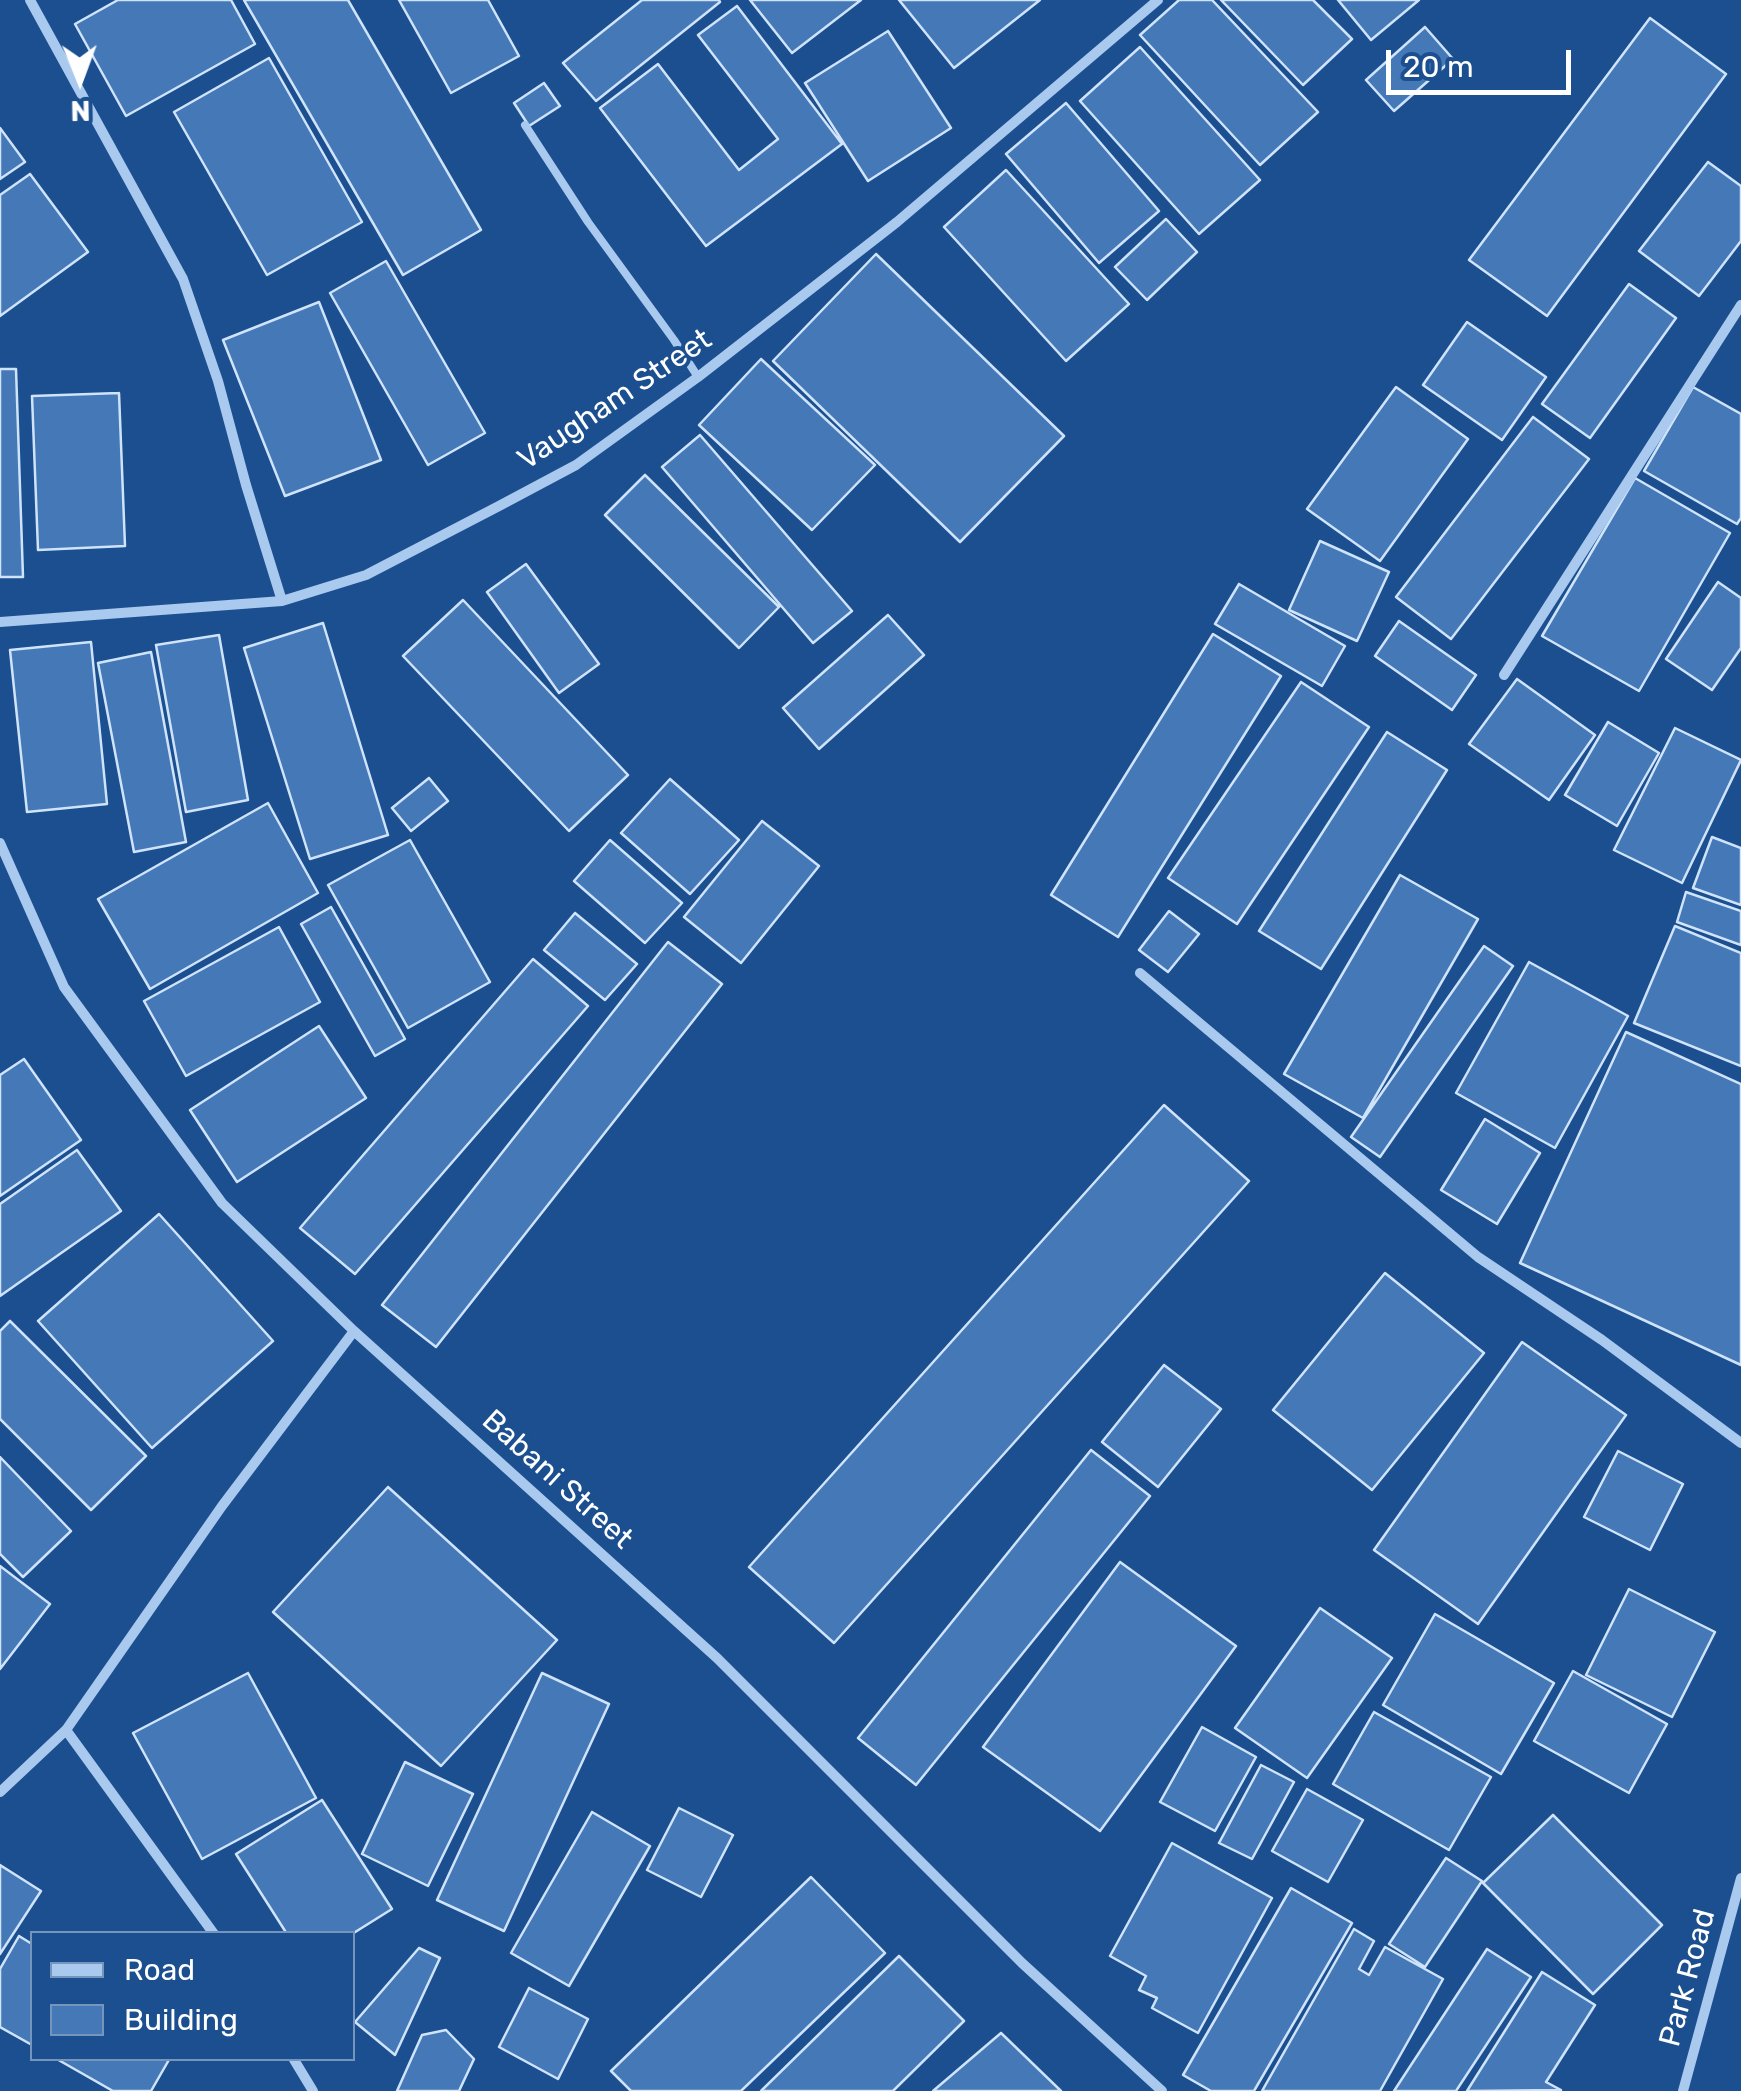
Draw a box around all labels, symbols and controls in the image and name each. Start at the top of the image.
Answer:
north arrow [30,30,130,130]
scale bar [1391,30,1576,92]
text: 20 m [1403,49,1474,85]
text: N [70,94,91,127]
street label: Vaugham Street [511,322,719,478]
street label: Babani Street [474,1403,640,1557]
street label: Park Road [1652,1905,1724,2051]
legend [30,1931,355,2061]
text: Road [124,1952,195,1988]
text: Building [124,2002,238,2038]

